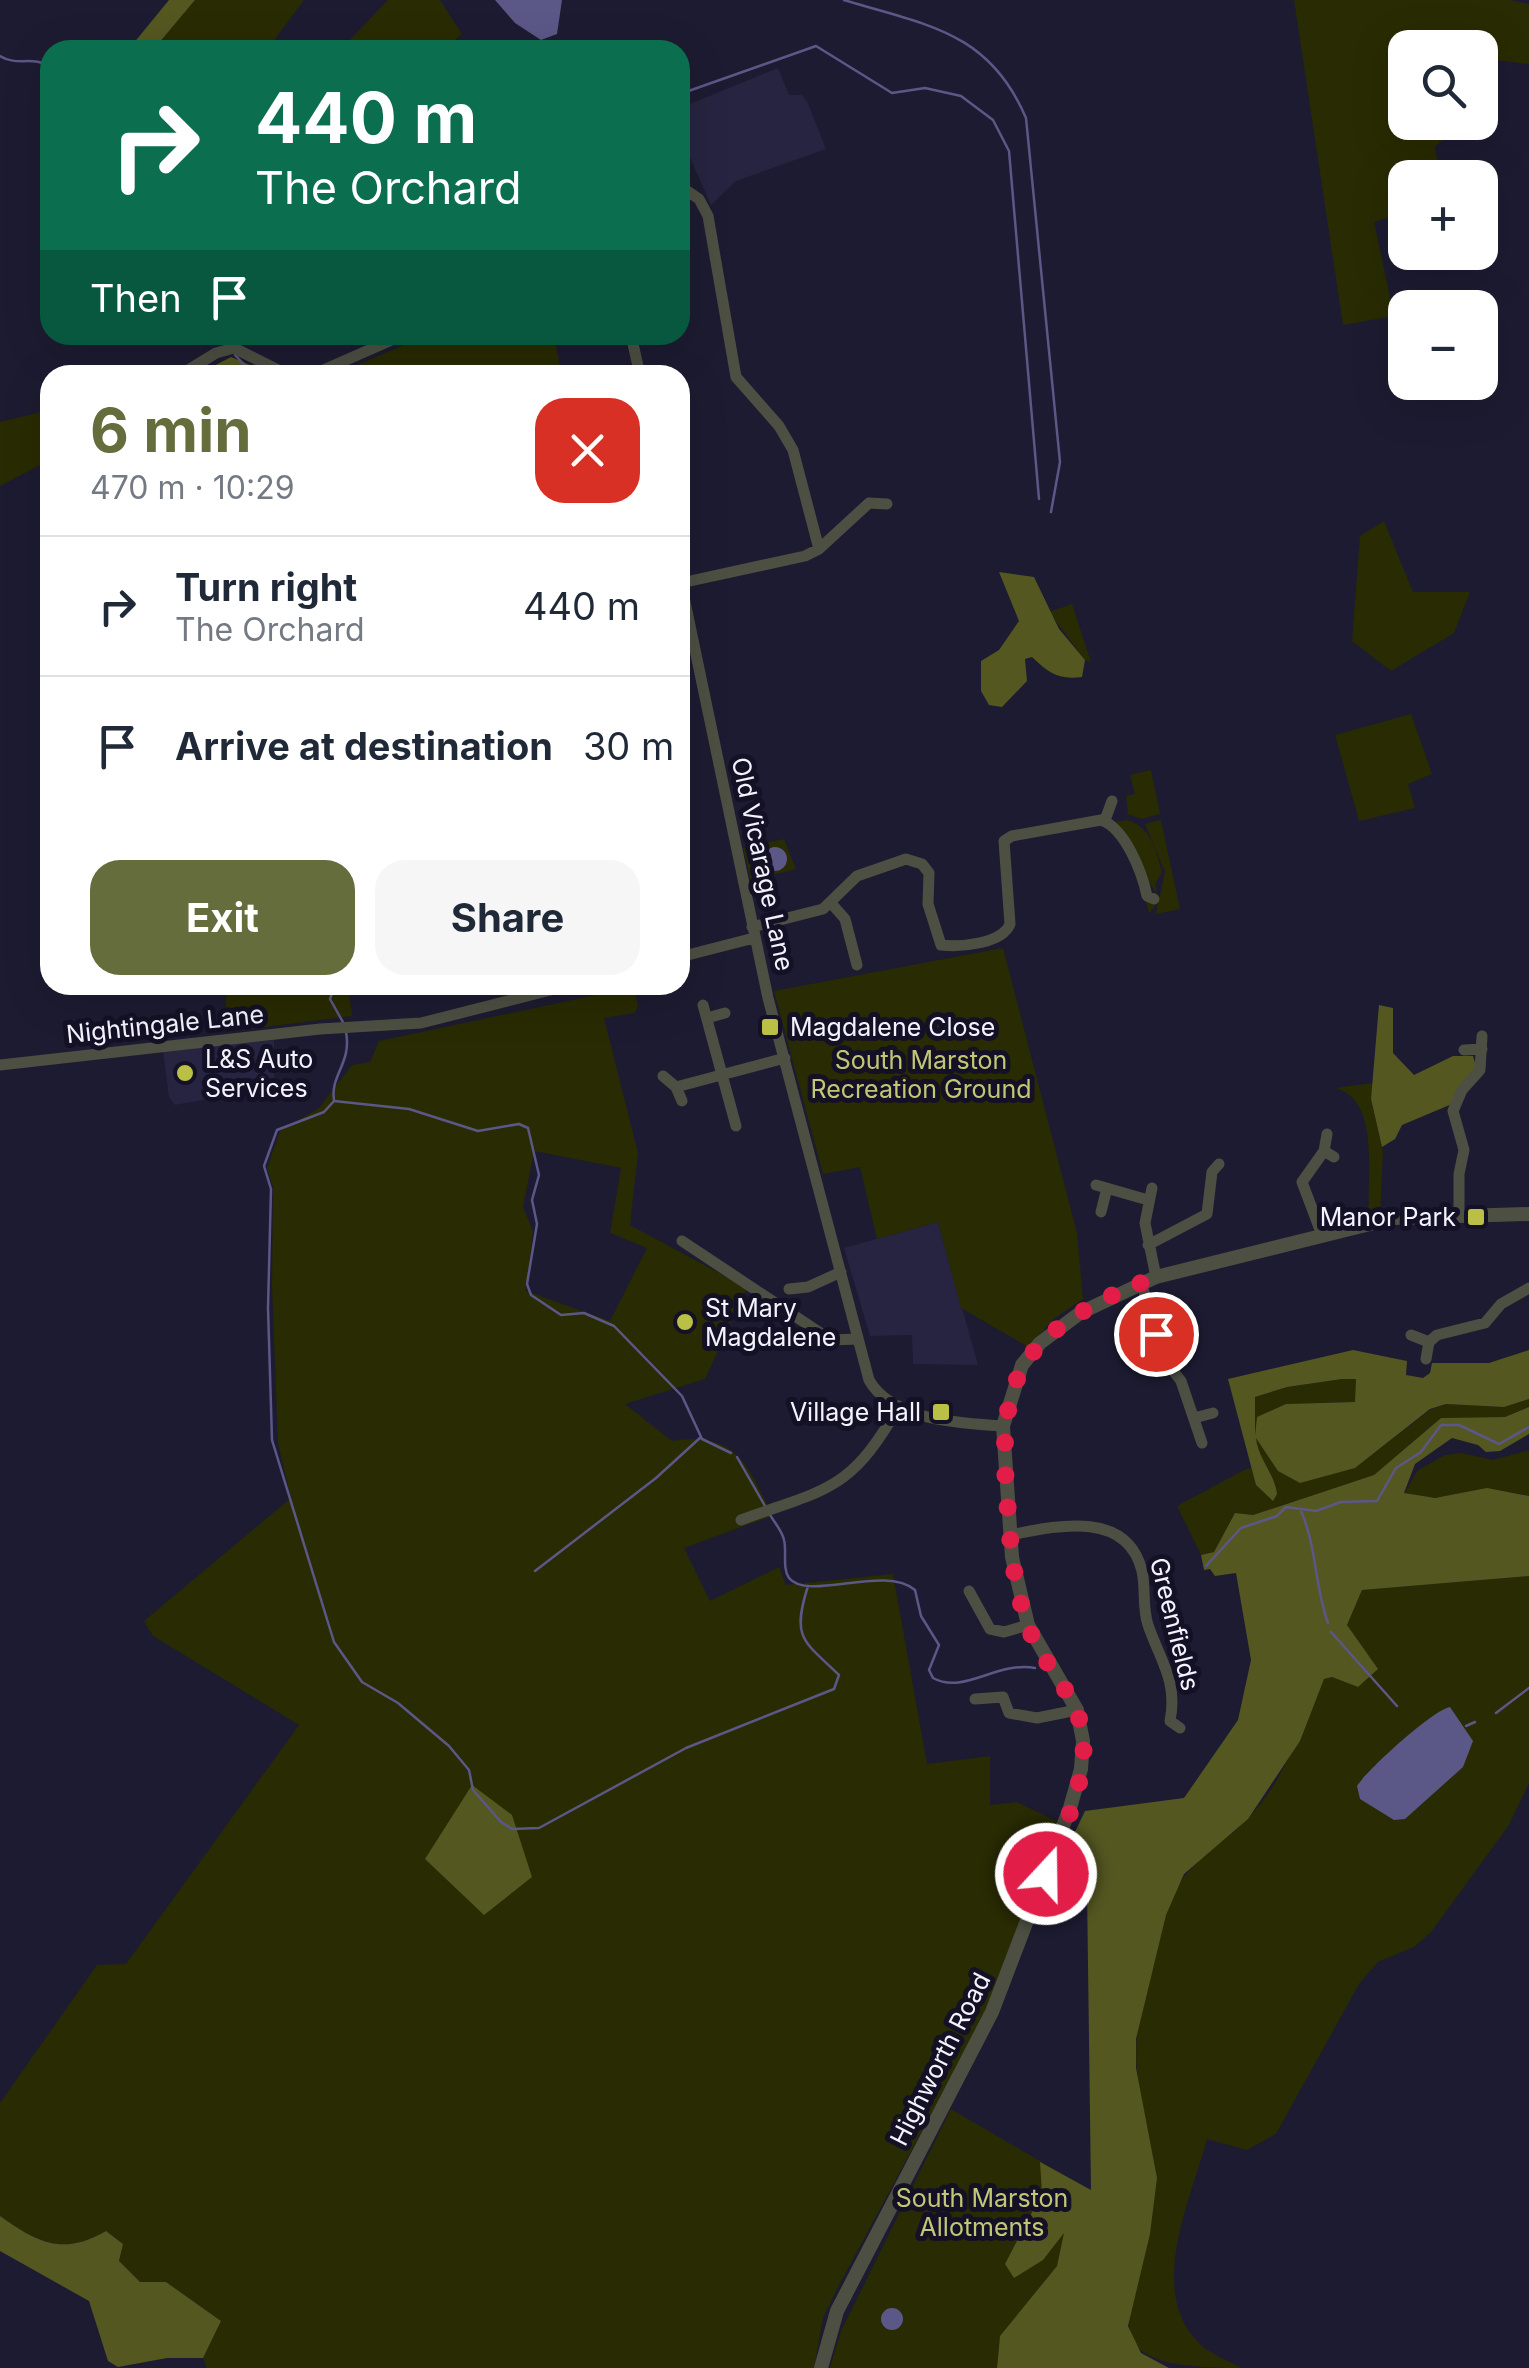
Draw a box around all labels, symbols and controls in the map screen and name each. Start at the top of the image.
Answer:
map controls [1388,30,1498,400]
button: search [1388,30,1498,140]
text: 440 m [255,75,477,160]
icon: right [90,80,220,210]
text: The Orchard [255,160,521,215]
button: + [1388,160,1498,270]
icon: arrive [202,270,257,325]
text: Then [90,275,182,321]
button: − [1388,290,1498,400]
text: 6 min [90,394,252,466]
button: close [535,398,640,503]
text: 470 m · 10:29 [90,468,295,507]
text: Turn right [175,564,357,610]
icon: right [90,579,145,634]
text: 440 m [523,583,640,629]
text: The Orchard [175,610,365,649]
icon: arrive [90,719,145,774]
text: Arrive at destination [175,723,553,769]
text: 30 m [583,723,674,769]
street label: Old Vicarage Lane [726,755,800,973]
button: Exit [90,860,355,975]
button: Share [375,860,640,975]
street label: Nightingale Lane [65,999,265,1049]
place label: Magdalene Close [790,1012,995,1042]
marker: Magdalene Close [759,1016,781,1038]
place label: L&S Auto Services [205,1044,313,1103]
park label: South Marston Recreation Ground [811,1045,1031,1104]
marker: L&S Auto Services [174,1062,196,1084]
place label: Manor Park [1320,1202,1456,1232]
marker: Manor Park [1465,1206,1487,1228]
pin [1114,1292,1199,1377]
place label: St Mary Magdalene [705,1293,836,1352]
icon: arrive [1129,1307,1184,1362]
marker: St Mary Magdalene [674,1311,696,1333]
place label: Village Hall [790,1397,921,1427]
marker: Village Hall [930,1401,952,1423]
street label: Greenfields [1144,1554,1206,1694]
position arrow [994,1822,1098,1926]
street label: Highworth Road [884,1968,996,2150]
park label: South Marston Allotments [896,2183,1068,2242]

